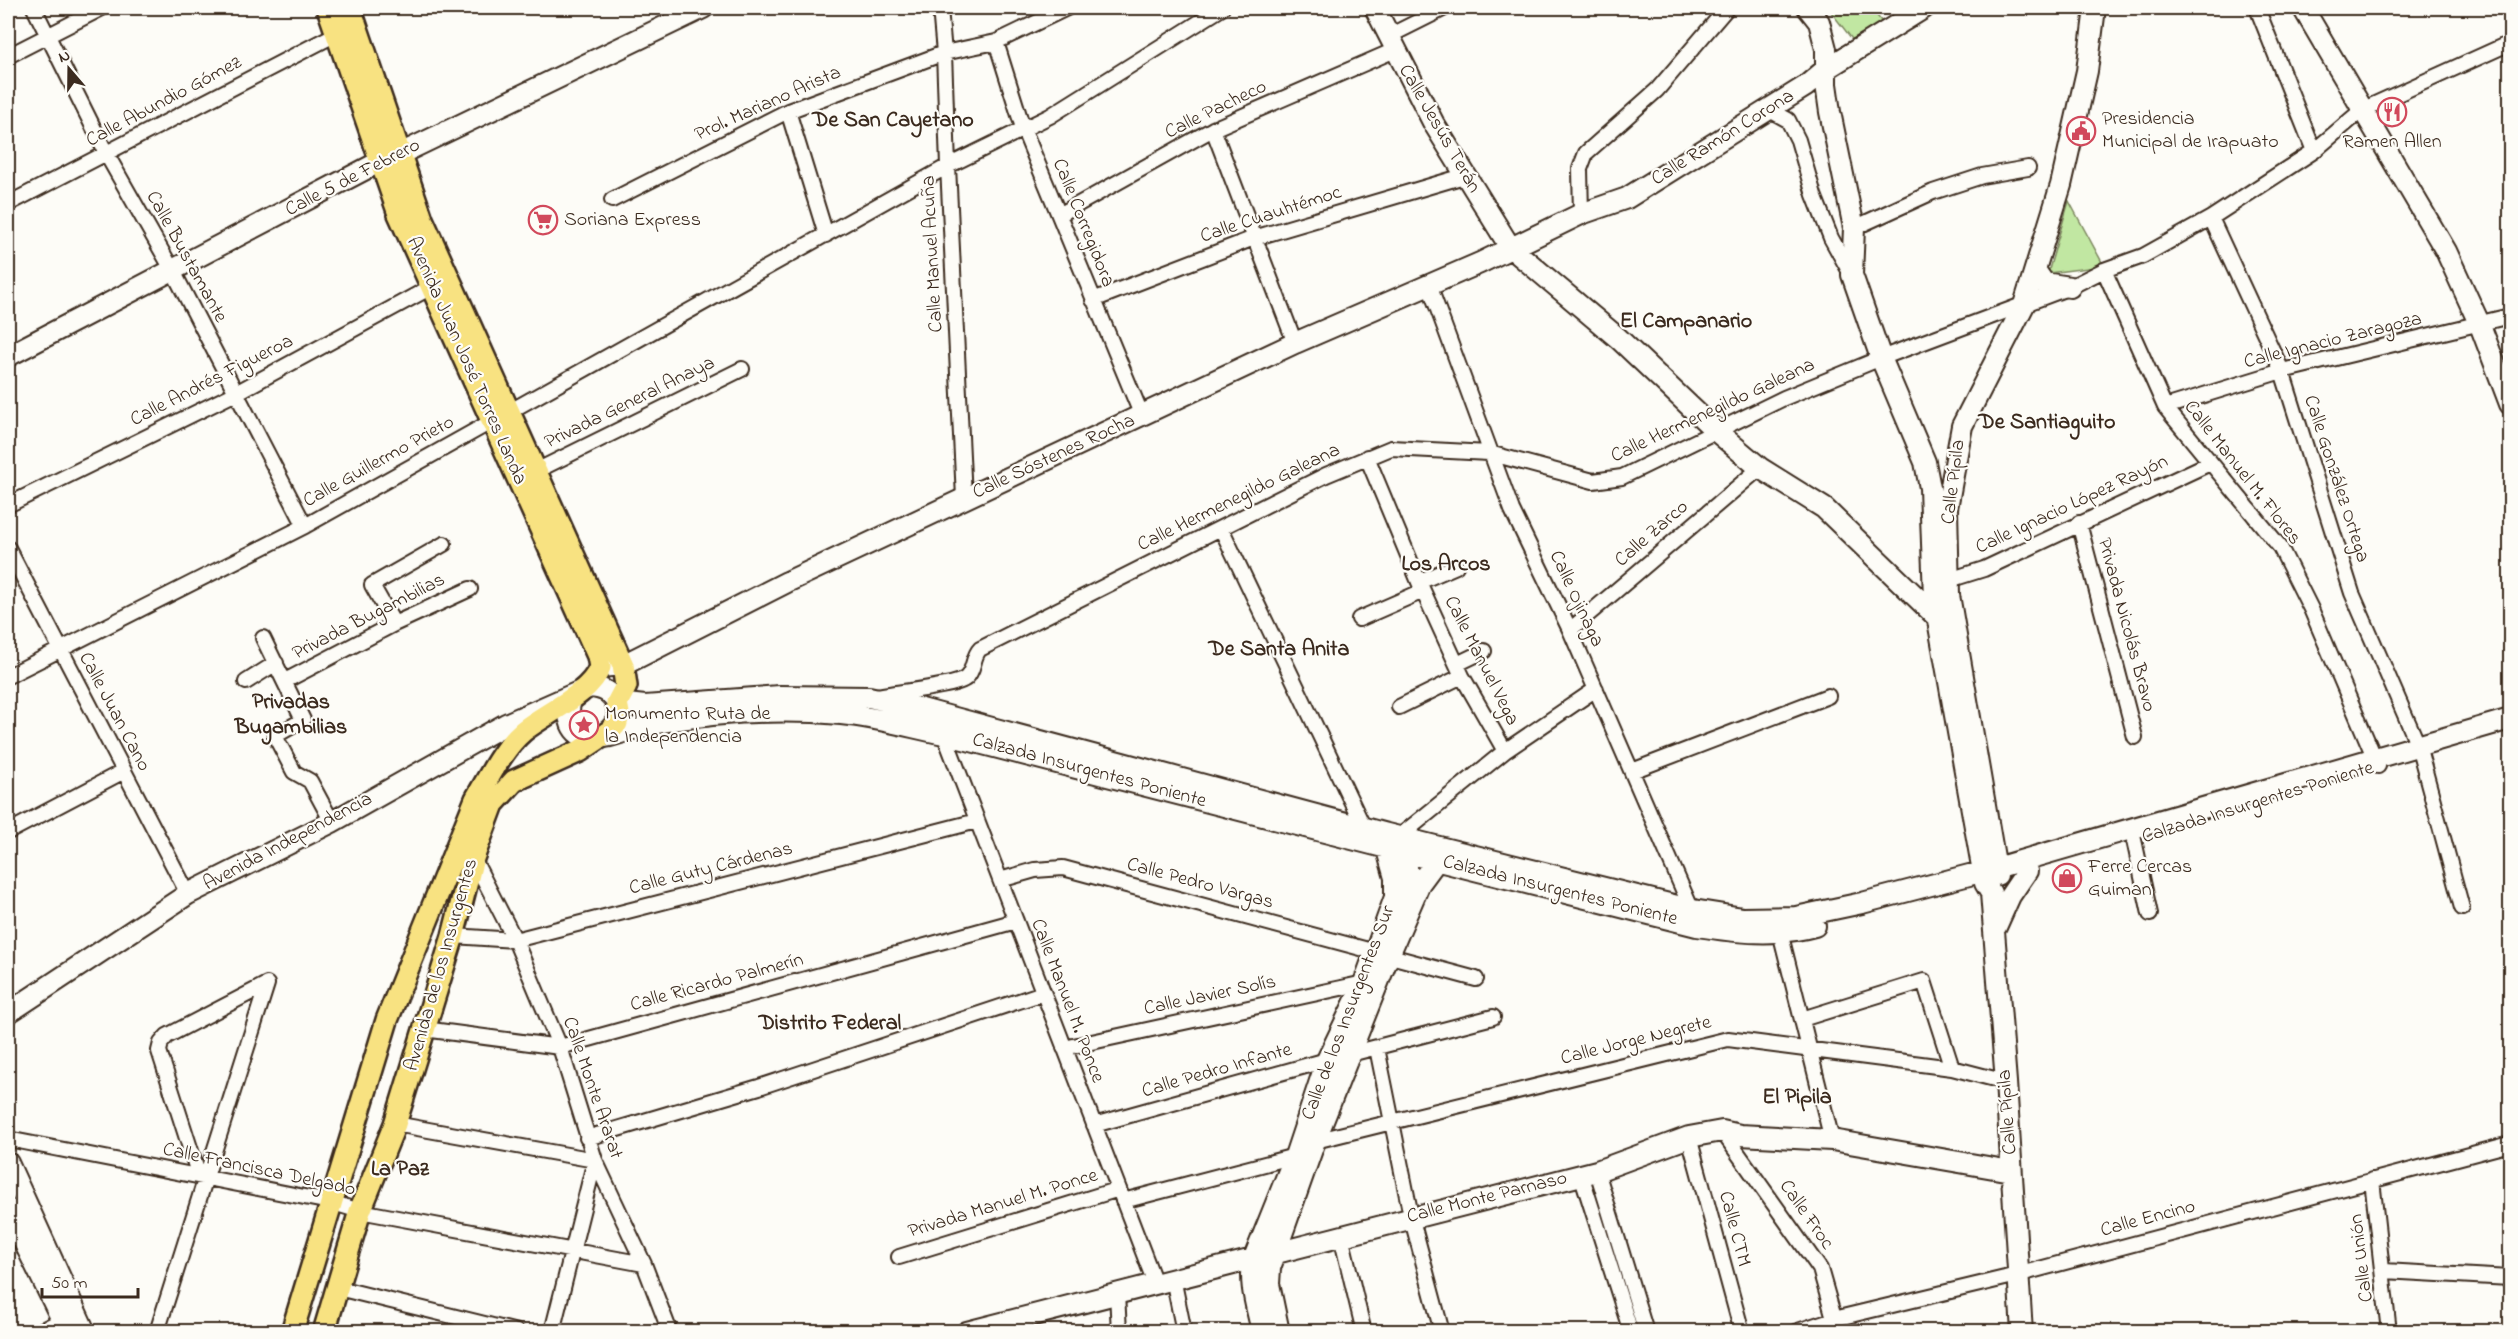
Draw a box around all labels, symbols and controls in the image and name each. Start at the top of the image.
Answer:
north arrow [39,39,99,99]
text: N [55,44,74,70]
street label: Calle Abundio Gómez [81,48,248,155]
street label: Prol. Mariano Arista [690,59,846,149]
street label: Calle Jesús Terán [1390,59,1488,199]
street label: Calle Pacheco [1160,73,1272,147]
street label: Calle Ramón Corona [1646,82,1800,194]
restaurant icon: Ramen Allen [2376,96,2408,128]
district label: De San Cayetano [811,105,974,138]
place label: Presidencia Municipal de Irapuato [2102,105,2279,157]
public building icon: Presidencia Municipal de Irapuato [2065,115,2097,147]
place label: Ramen Allen [2342,128,2442,157]
street label: Calle 5 de Febrero [280,131,426,225]
street label: Calle Corregidora [1043,154,1122,292]
street label: Calle Manuel Acuña [914,175,952,333]
street label: Calle Cuauhtémoc [1197,178,1345,252]
street label: Calle Bustamante [138,186,234,328]
supermarket icon: Soriana Express [527,204,559,236]
place label: Soriana Express [564,206,701,235]
street label: Avenida Juan José Torres Landa [398,232,534,490]
street label: Calle Ignacio Zaragoza [2241,305,2425,378]
district label: El Campanario [1620,306,1752,338]
street label: Calle Andrés Figueroa [125,327,299,436]
street label: Privada General Anaya [540,349,720,457]
street label: Calle Hermenegildo Galeana [1606,351,1820,472]
street label: Calle González Ortega [2294,392,2377,567]
street label: Calle Manuel M. Flores [2176,394,2308,552]
street label: Calle Sóstenes Rocha [968,407,1140,507]
district label: De Santiaguito [1978,407,2115,440]
street label: Calle Guillermo Prieto [298,408,460,516]
street label: Calle Hermenegildo Galeana [1133,436,1346,561]
street label: Calle Pípila [1934,438,1974,526]
street label: Calle Ignacio López Rayón [1971,448,2174,563]
street label: Calle Zarco [1608,493,1696,575]
street label: Privada Nicolás Bravo [2089,535,2163,715]
street label: Calle Ojinaga [1540,546,1611,653]
district label: Los Arcos [1401,549,1491,581]
street label: Privada Bugambilias [288,566,451,669]
street label: Calle Manuel Vega [1435,591,1526,731]
district label: De Santa Anita [1208,634,1349,666]
street label: Calle Juan Cano [70,647,158,777]
district label: Privadas Bugambilias [234,687,347,745]
place label: Monumento Ruta de la Independencia [605,700,770,752]
place icon: Monumento Ruta de la Independencia [568,709,600,741]
street label: Calzada Insurgentes Poniente [969,726,1209,817]
street label: Calzada Insurgentes Poniente [2138,754,2378,853]
street label: Avenida Independencia [198,785,378,899]
street label: Calle Guty Cárdenas [626,835,796,903]
street label: Calzada Insurgentes Poniente [1439,848,1681,935]
street label: Calle Pedro Vargas [1123,850,1277,919]
place label: Ferre Cercas Guiman [2087,853,2192,905]
street label: Avenida de los Insurgentes [398,855,487,1075]
shop icon: Ferre Cercas Guiman [2051,862,2083,894]
street label: Calle de los Insurgentes Sur [1295,901,1405,1125]
street label: Calle Manuel M. Ponce [1022,915,1112,1087]
street label: Calle Ricardo Palmerín [627,946,807,1020]
street label: Calle Javier Solís [1141,968,1279,1024]
district label: Distrito Federal [758,1008,902,1040]
street label: Calle Jorge Negrete [1558,1008,1715,1075]
street label: Calle Monte Ararat [554,1013,630,1163]
street label: Calle Pedro Infante [1139,1036,1295,1106]
street label: Calle Pípila [1991,1069,2025,1155]
district label: El Pipila [1762,1082,1832,1114]
street label: Calle Francisca Delgado [160,1135,358,1206]
district label: La Paz [371,1154,430,1186]
street label: Privada Manuel M. Ponce [905,1161,1101,1247]
street label: Calle Monte Parnaso [1404,1164,1570,1232]
street label: Calle Froc [1771,1174,1841,1256]
street label: Calle CTM [1710,1188,1758,1270]
street label: Calle Encino [2097,1192,2199,1246]
street label: Calle Unión [2342,1212,2382,1304]
scale bar [42,1261,138,1299]
text: 50 m [51,1271,88,1297]

